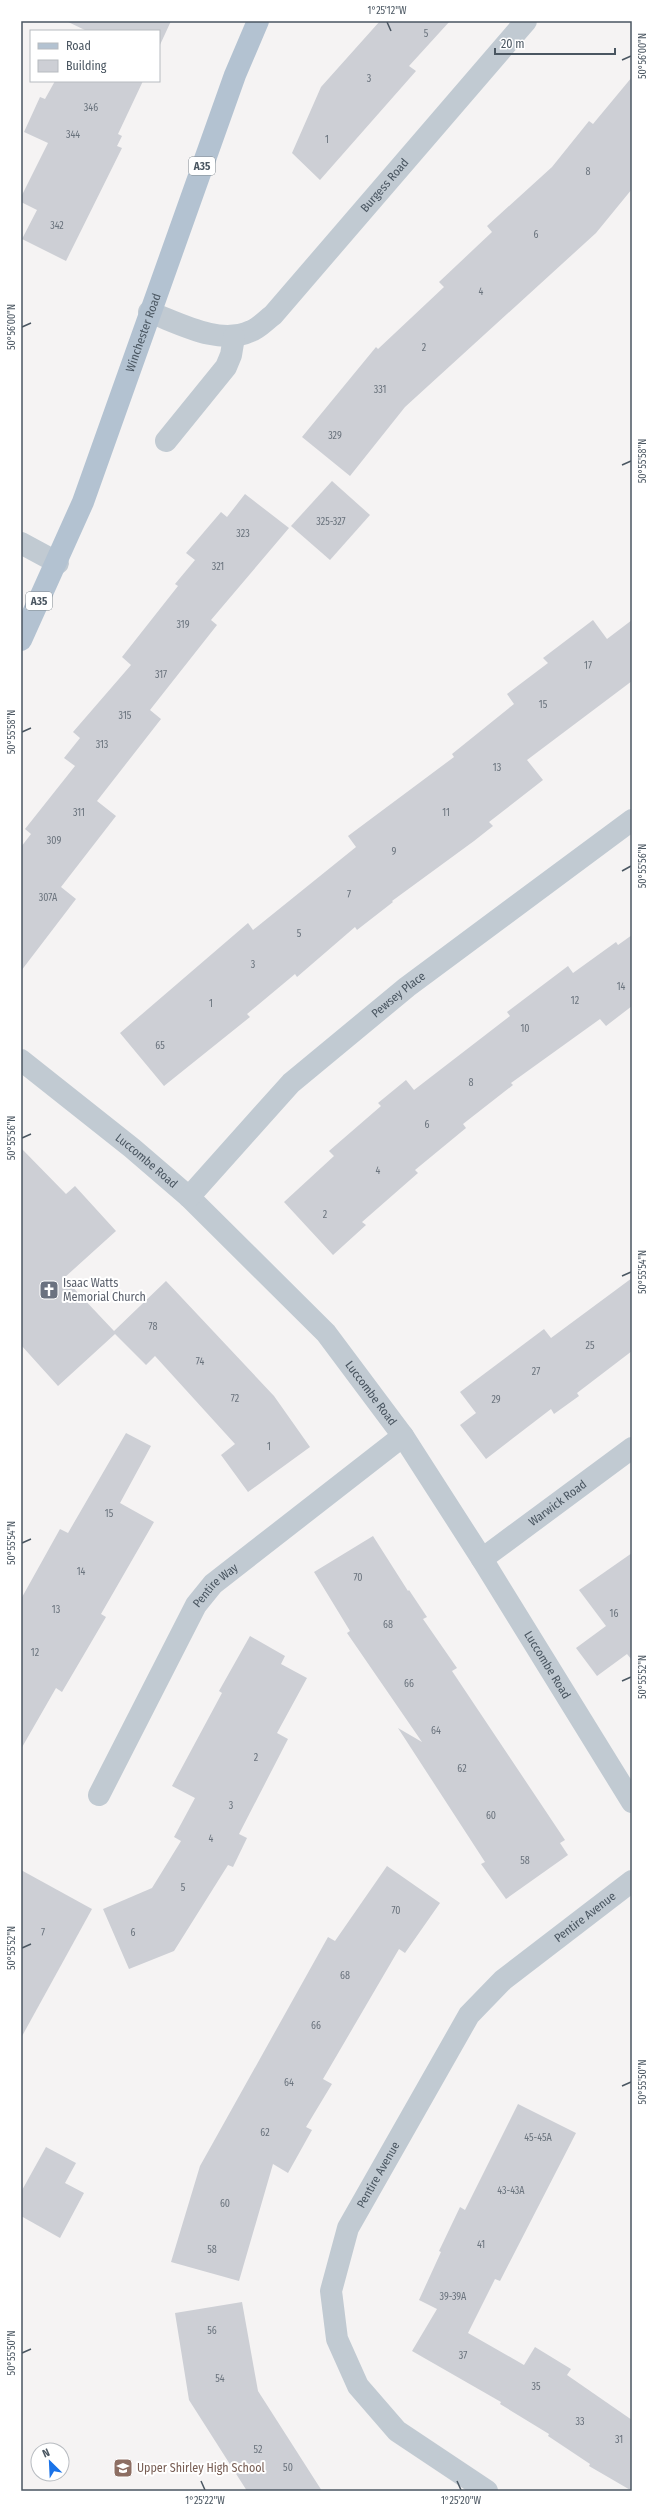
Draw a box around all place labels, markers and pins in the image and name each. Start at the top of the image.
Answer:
place label: Isaac Watts Memorial Church [63,1276,146,1304]
church icon: Isaac Watts Memorial Church [38,1279,60,1301]
school or university icon: Upper Shirley High School [112,2457,134,2479]
place label: Upper Shirley High School [137,2461,265,2475]

